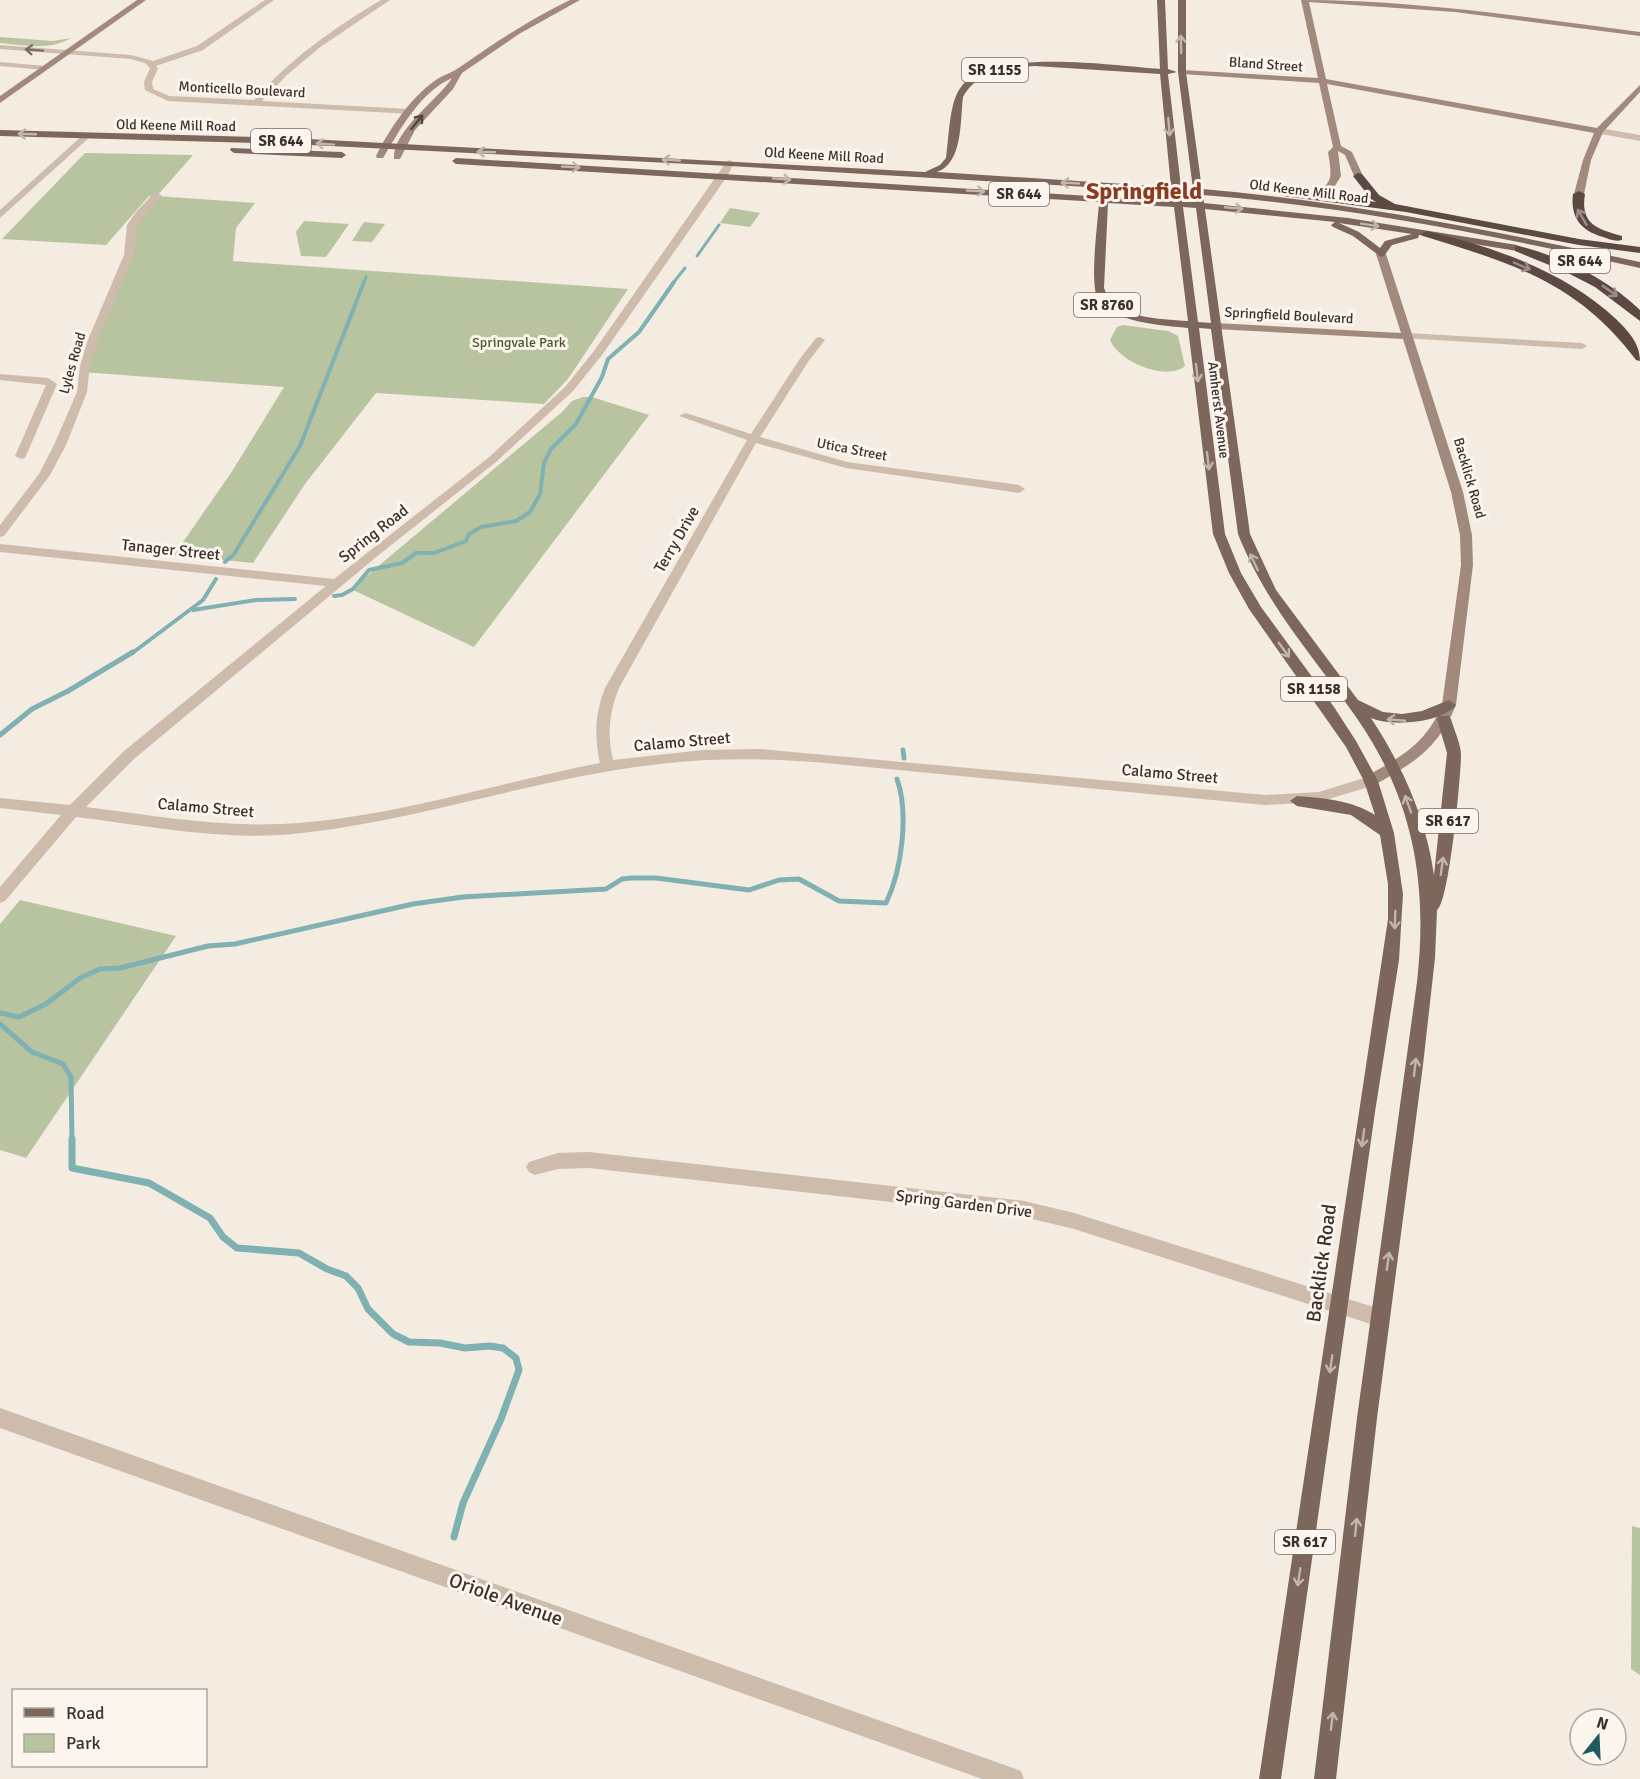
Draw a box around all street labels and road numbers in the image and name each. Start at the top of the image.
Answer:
street label: Bland Street [1228,53,1304,76]
road number: SR 1155 [962,58,1028,82]
street label: Monticello Boulevard [178,78,306,101]
street label: Old Keene Mill Road [116,116,236,135]
road number: SR 644 [251,129,311,153]
street label: Old Keene Mill Road [764,144,884,167]
street label: Old Keene Mill Road [1248,176,1369,207]
road number: SR 644 [989,182,1049,206]
road number: SR 644 [1550,249,1610,273]
road number: SR 8760 [1074,293,1140,317]
street label: Springfield Boulevard [1224,304,1354,327]
street label: Lyles Road [56,330,89,396]
street label: Amherst Avenue [1204,361,1233,459]
street label: Utica Street [815,434,889,465]
street label: Backlick Road [1450,436,1489,521]
street label: Spring Road [335,500,412,567]
street label: Terry Drive [650,503,704,576]
street label: Tanager Street [121,535,222,565]
road number: SR 1158 [1281,677,1347,701]
street label: Calamo Street [633,728,732,756]
street label: Calamo Street [1121,760,1219,788]
street label: Calamo Street [157,794,255,822]
road number: SR 617 [1418,809,1478,833]
street label: Spring Garden Drive [895,1186,1033,1222]
street label: Backlick Road [1301,1202,1342,1324]
road number: SR 617 [1275,1530,1335,1554]
street label: Oriole Avenue [445,1567,566,1632]

